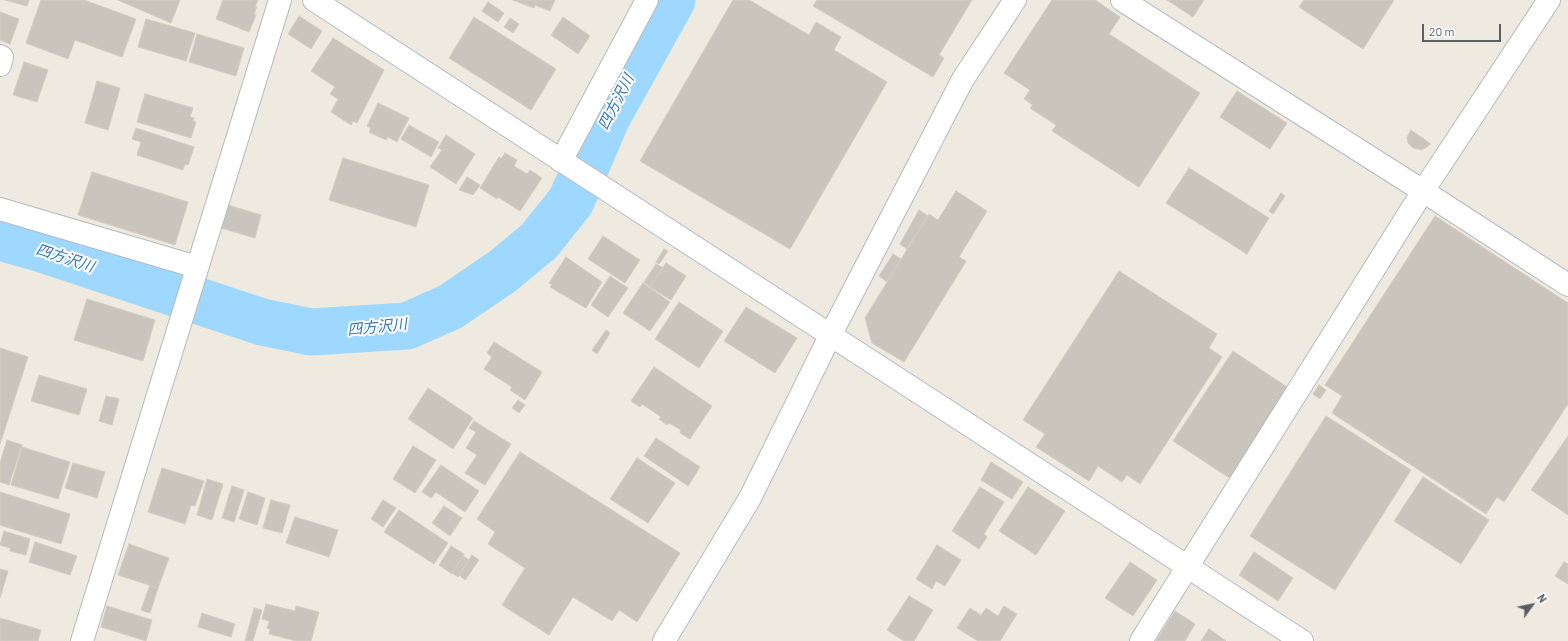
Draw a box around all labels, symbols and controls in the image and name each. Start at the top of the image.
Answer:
scale bar [1424,16,1503,42]
text: 20 m [1429,24,1455,38]
water label: 四方沢川 [594,71,638,133]
water label: 四方沢川 [34,240,96,276]
water label: 四方沢川 [346,315,408,339]
north arrow [1512,585,1552,625]
text: N [1535,592,1550,605]

